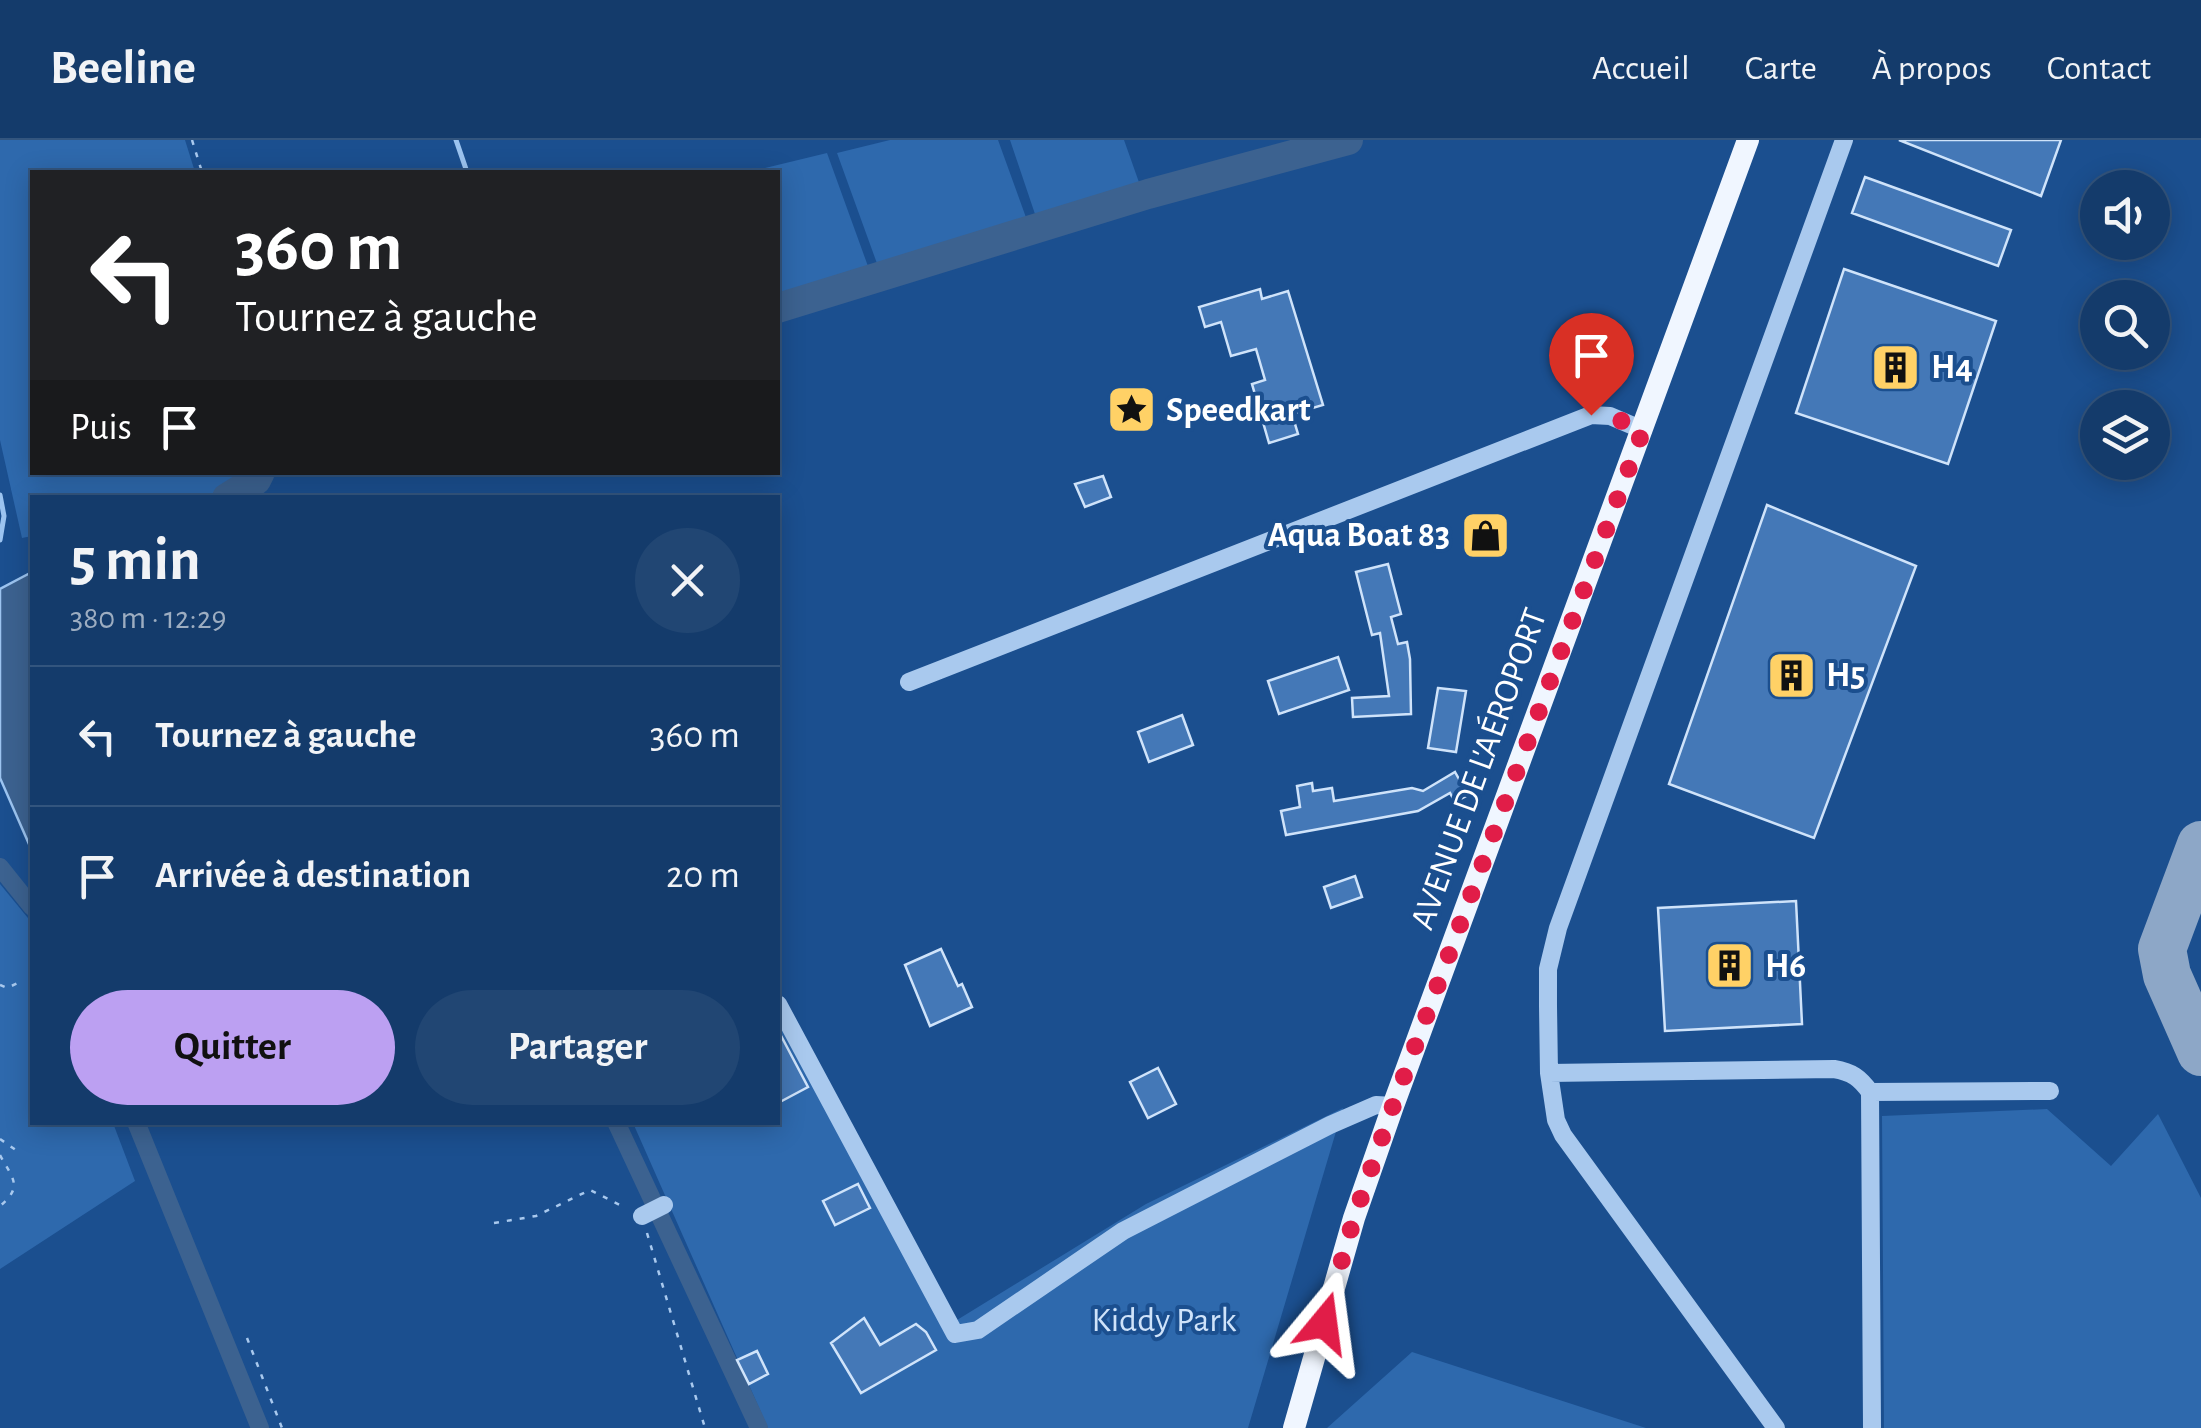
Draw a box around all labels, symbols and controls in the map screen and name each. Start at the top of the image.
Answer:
text: Beeline [50,45,196,93]
text: Accueil [1592,51,1690,86]
text: Carte [1745,51,1817,86]
text: À propos [1872,51,1992,86]
text: Contact [2047,51,2151,86]
map controls [2080,170,2170,480]
button: sound [2080,170,2170,260]
icon: left [70,210,200,340]
text: 360 m [235,213,403,283]
button: search [2080,280,2170,370]
text: Tournez à gauche [235,295,538,340]
pin [1549,313,1634,416]
icon: arrive [1564,328,1619,383]
building icon: H4 [1870,341,1922,393]
place label: H4 [1931,350,1973,385]
place icon: Speedkart [1105,384,1157,436]
button: layers [2080,390,2170,480]
place label: Speedkart [1166,393,1311,428]
icon: arrive [152,400,207,455]
text: Puis [70,409,132,447]
shop icon: Aqua Boat 83 [1459,509,1511,561]
place label: Aqua Boat 83 [1267,518,1450,553]
button: close [635,528,740,633]
text: 5 min [70,531,201,591]
text: 380 m · 12:29 [70,602,227,634]
street label: AVENUE DE L'AÉROPORT [1403,603,1553,934]
building icon: H5 [1765,649,1817,701]
place label: H5 [1826,658,1865,693]
icon: left [70,709,125,764]
text: Tournez à gauche [155,717,417,755]
text: 360 m [650,717,740,755]
icon: arrive [70,849,125,904]
text: Arrivée à destination [155,857,471,895]
text: 20 m [666,857,740,895]
building icon: H6 [1704,940,1756,992]
place label: H6 [1765,949,1806,984]
button: Quitter [70,990,395,1105]
button: Partager [415,990,740,1105]
position arrow [1272,1271,1376,1375]
park label: Kiddy Park [1092,1303,1237,1338]

